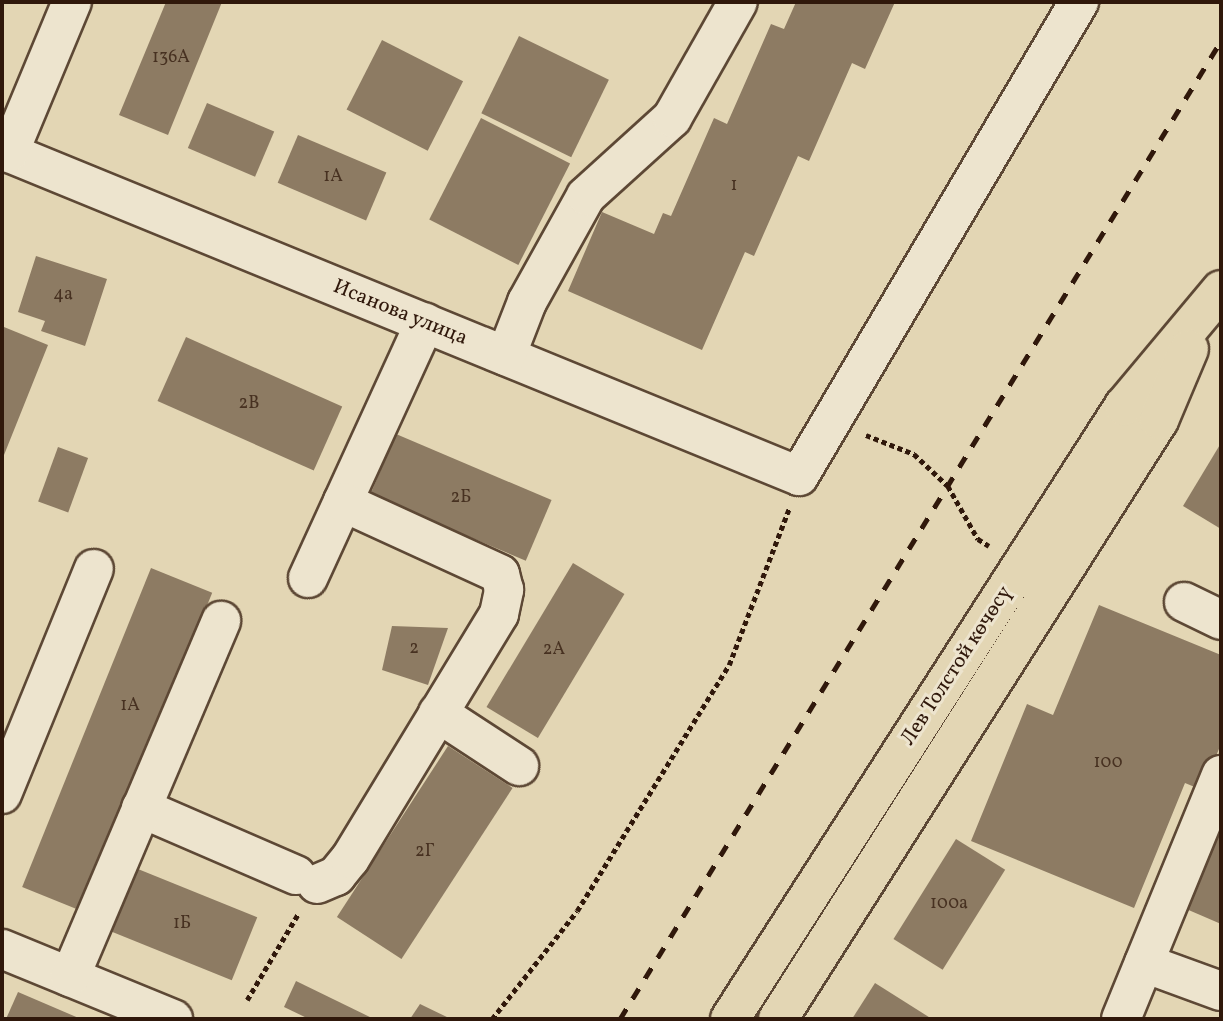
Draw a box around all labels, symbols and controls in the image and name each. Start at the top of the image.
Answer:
house number: 136А [152,47,190,69]
house number: 1А [323,166,343,188]
house number: 1 [731,175,737,197]
street label: Исанова улица [329,274,471,352]
house number: 4а [53,284,73,306]
house number: 2В [239,393,259,415]
house number: 2Б [451,487,471,509]
street label: Лев Толстой көчөсү [896,581,1018,751]
house number: 2 [409,638,419,660]
house number: 2А [543,639,565,661]
house number: 1А [120,695,140,717]
house number: 100 [1094,752,1122,774]
house number: 2Г [415,841,435,863]
house number: 100a [930,893,968,915]
house number: 1Б [173,913,191,935]

